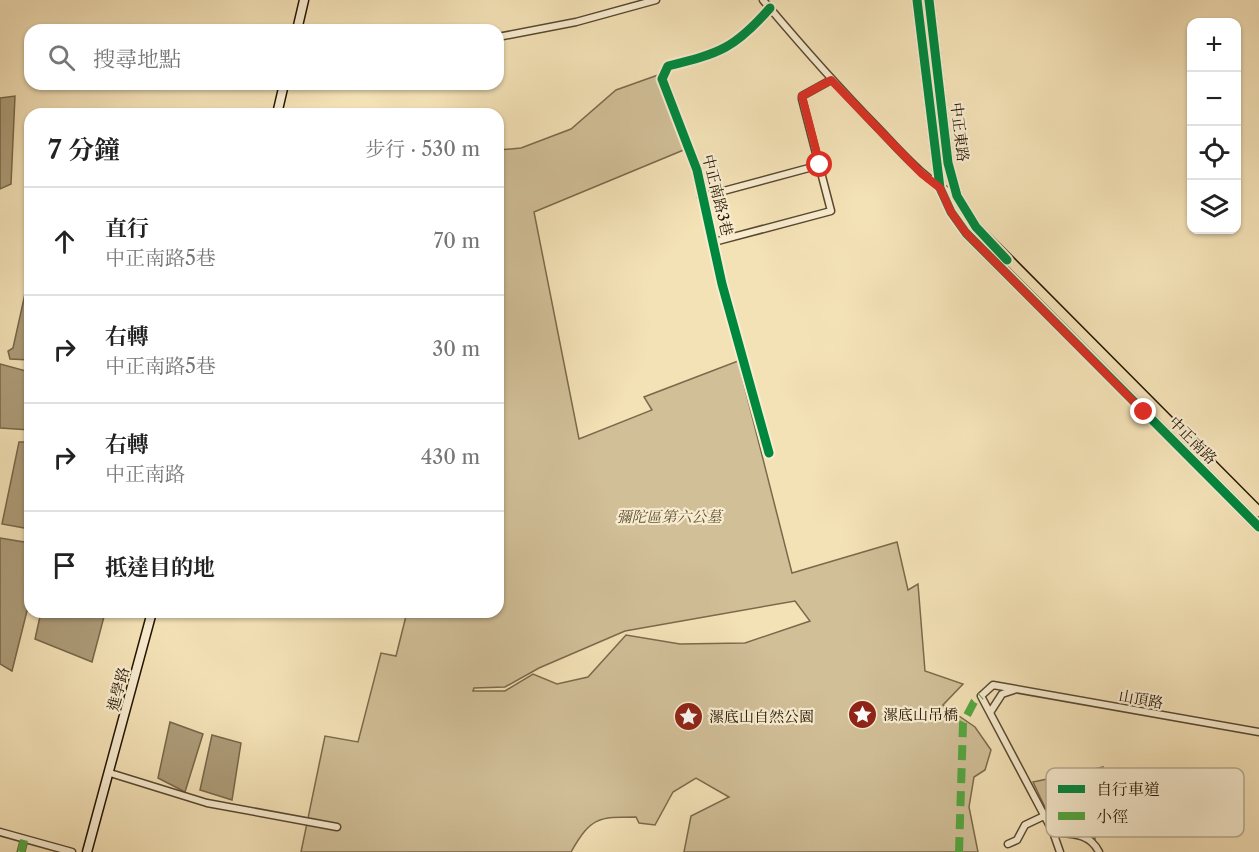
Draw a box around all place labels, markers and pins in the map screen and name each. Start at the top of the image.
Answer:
place icon: 漯底山吊橋 [846,698,878,730]
place icon: 漯底山自然公園 [672,700,704,732]
place label: 漯底山吊橋 [883,705,958,724]
place label: 漯底山自然公園 [709,707,814,726]

